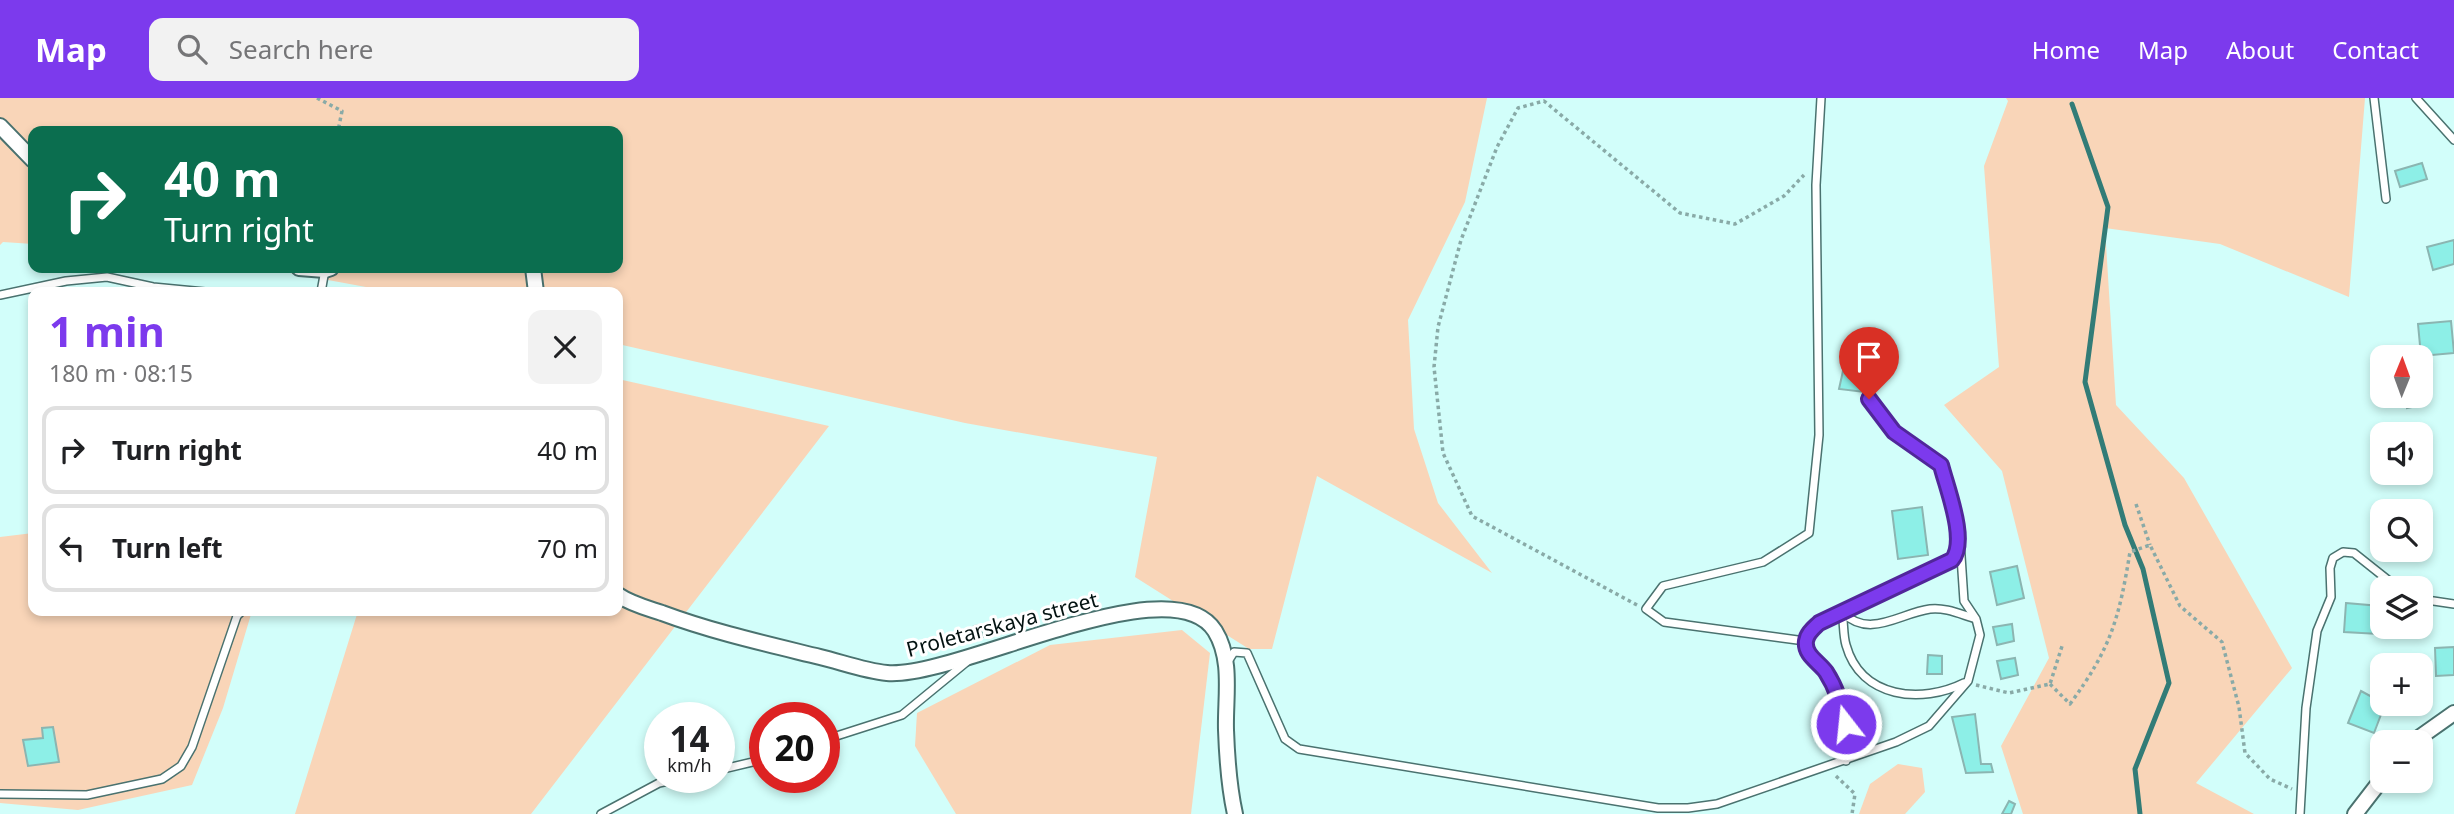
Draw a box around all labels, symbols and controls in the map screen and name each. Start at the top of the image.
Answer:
search box [149,18,639,81]
text: Map [35,27,107,72]
icon: search [173,30,211,68]
text: Search here [229,31,373,67]
text: Home [2032,33,2100,66]
text: Map [2138,33,2188,66]
text: About [2226,33,2294,66]
text: Contact [2332,33,2419,66]
text: 40 m [164,145,281,211]
icon: right [49,154,140,245]
text: Turn right [164,208,314,251]
text: 1 min [49,302,165,359]
button: close [528,310,602,384]
pin [1839,327,1899,399]
icon: arrive [1850,338,1888,376]
north arrow [2370,345,2432,408]
map controls [2370,345,2433,793]
text: 180 m · 08:15 [49,357,193,389]
button: sound [2370,422,2433,485]
icon: right [53,431,91,469]
text: Turn right [112,432,242,468]
text: 40 m [537,432,598,468]
button: search [2370,499,2433,562]
icon: left [53,529,91,567]
text: Turn left [112,530,223,566]
text: 70 m [537,530,598,566]
button: layers [2370,576,2433,639]
street label: Proletarskaya street [903,585,1101,663]
button: + [2370,653,2433,716]
position arrow [1809,687,1883,761]
speed limit sign: 20 [749,702,840,793]
text: 14 [669,715,710,762]
button: − [2370,730,2433,793]
text: km/h [667,753,712,777]

